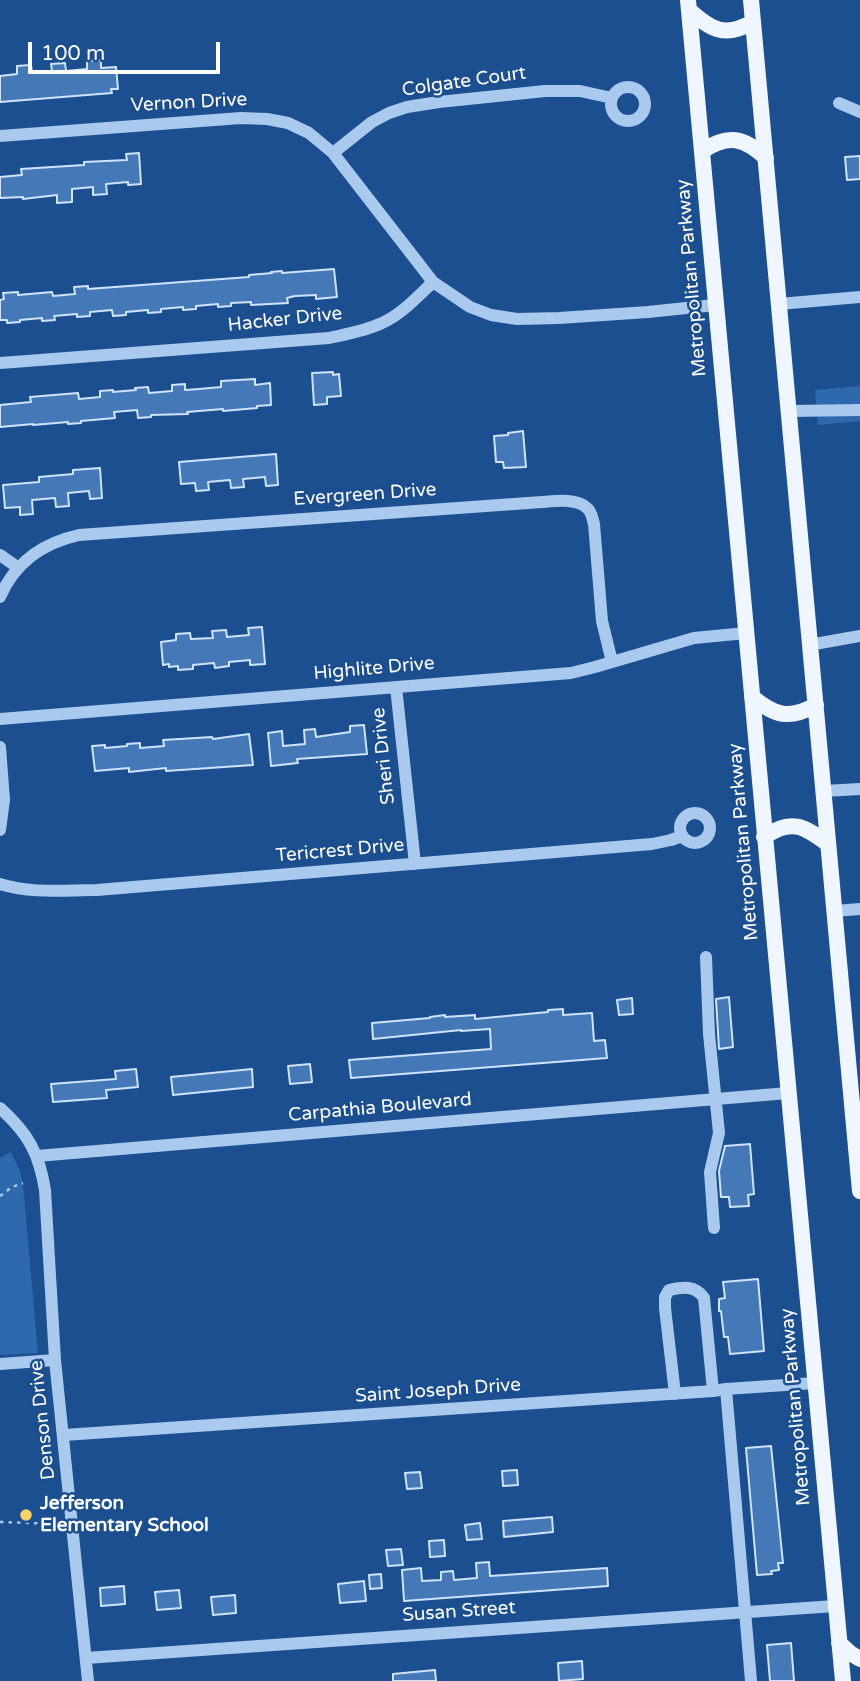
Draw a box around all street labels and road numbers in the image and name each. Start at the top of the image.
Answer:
street label: Colgate Court [401,62,527,102]
street label: Vernon Drive [130,89,248,117]
street label: Metropolitan Parkway [672,178,712,378]
street label: Hacker Drive [227,303,343,337]
street label: Evergreen Drive [293,479,437,511]
street label: Highlite Drive [312,652,436,686]
street label: Sheri Drive [368,706,400,806]
street label: Metropolitan Parkway [724,742,764,942]
street label: Tericrest Drive [275,834,405,868]
street label: Carpathia Boulevard [287,1089,473,1127]
street label: Metropolitan Parkway [776,1307,816,1507]
street label: Denson Drive [25,1359,61,1481]
street label: Saint Joseph Drive [354,1374,522,1408]
street label: Susan Street [401,1597,517,1627]

